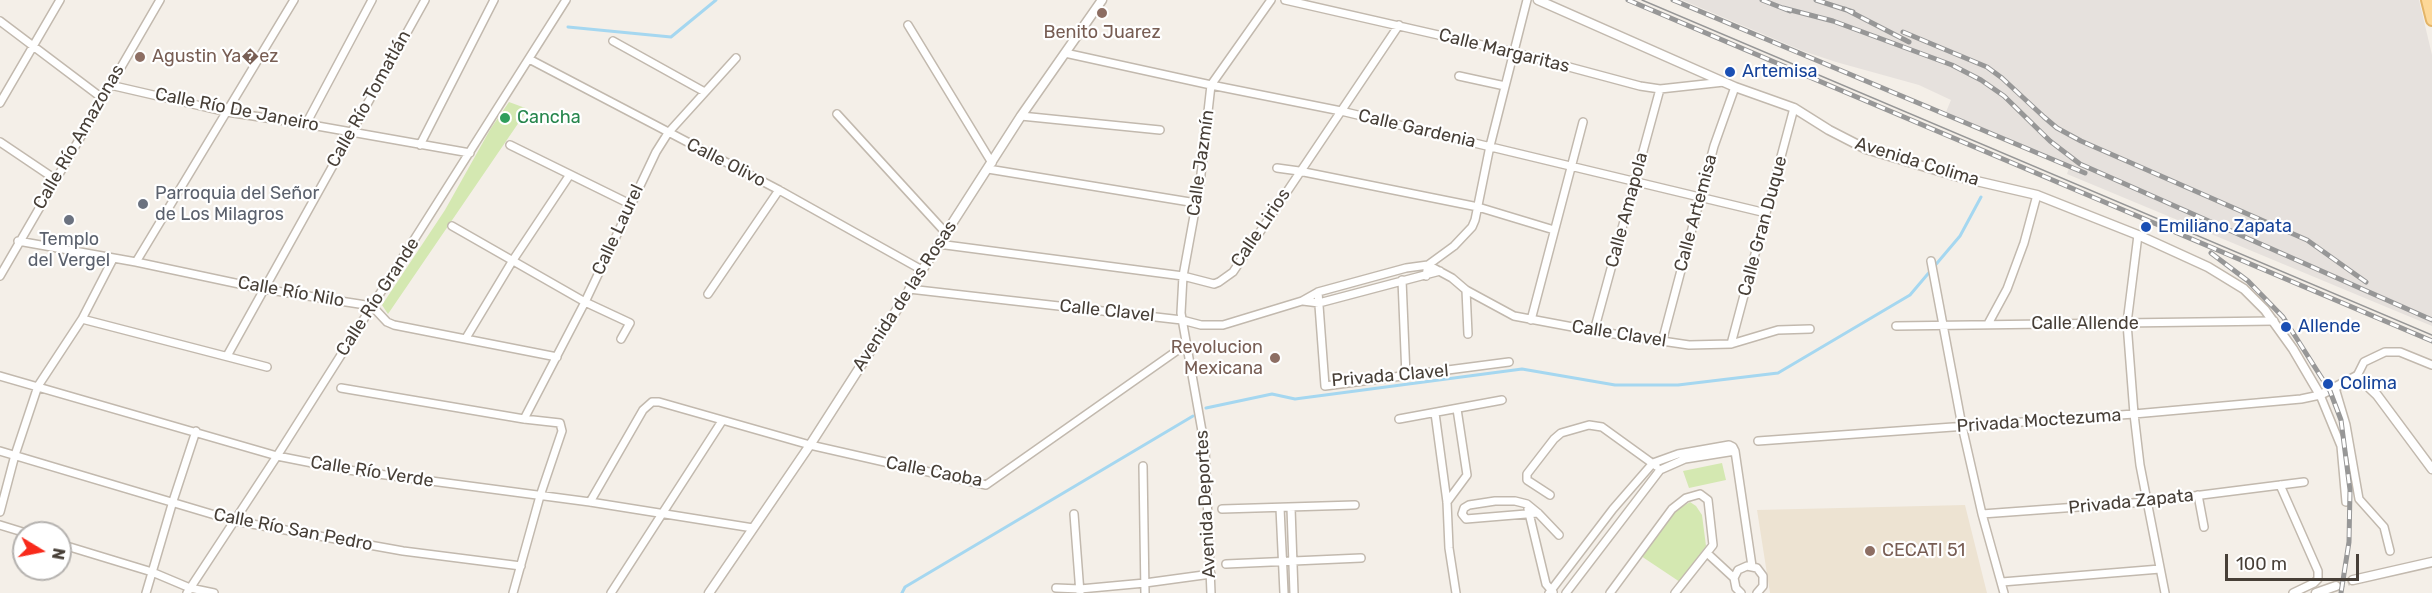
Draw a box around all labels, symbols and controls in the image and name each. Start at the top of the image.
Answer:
marker: Benito Juarez [1095,6,1109,20]
place label: Benito Juarez [1043,22,1161,44]
street label: Calle Margaritas [1436,24,1572,78]
street label: Calle Río Tomatlán [322,27,416,171]
place label: Agustin Ya�ez [152,46,278,68]
marker: Agustin Ya�ez [133,50,147,64]
street label: Calle Río Amazonas [29,61,129,213]
place label: Artemisa [1742,61,1817,83]
marker: Artemisa [1723,65,1737,79]
street label: Calle Río De Janeiro [153,84,321,136]
street label: Calle Gardenia [1356,105,1478,153]
place label: Cancha [517,107,581,129]
street label: Calle Jazmín [1183,109,1219,217]
marker: Cancha [498,111,512,125]
street label: Avenida Colima [1852,133,1982,191]
street label: Calle Olivo [683,134,769,192]
street label: Calle Amapola [1601,150,1653,270]
street label: Calle Artemisa [1670,152,1722,274]
street label: Calle Gran Duque [1734,154,1792,298]
street label: Calle Laurel [588,181,648,279]
place label: Parroquia del Señor de Los Milagros [155,183,319,226]
street label: Calle Lirios [1227,185,1295,271]
marker: Parroquia del Señor de Los Milagros [136,197,150,211]
marker: Templo del Vergel [62,213,76,227]
place label: Emiliano Zapata [2158,216,2292,238]
street label: Avenida de las Rosas [848,217,962,375]
marker: Emiliano Zapata [2139,220,2153,234]
place label: Templo del Vergel [28,229,110,272]
street label: Calle Río Grande [332,234,424,360]
street label: Calle Río Nilo [236,272,346,312]
street label: Calle Clavel [1058,295,1156,327]
street label: Calle Allende [2031,313,2139,335]
street label: Calle Clavel [1570,316,1668,352]
place label: Allende [2298,316,2361,338]
marker: Allende [2279,320,2293,334]
place label: Revolucion Mexicana [1171,337,1263,380]
marker: Revolucion Mexicana [1268,351,1282,365]
street label: Privada Clavel [1331,360,1449,392]
place label: Colima [2340,373,2397,395]
marker: Colima [2321,377,2335,391]
street label: Privada Moctezuma [1956,404,2122,438]
street label: Avenida Deportes [1191,429,1221,579]
street label: Calle Río Verde [309,452,435,492]
street label: Calle Caoba [884,452,984,492]
street label: Privada Zapata [2067,485,2195,519]
street label: Calle Río San Pedro [212,504,374,556]
north arrow [12,521,72,581]
place label: CECATI 51 [1882,540,1965,562]
scale bar [2228,542,2362,580]
marker: CECATI 51 [1863,544,1877,558]
text: N [48,547,69,561]
text: 100 m [2236,553,2287,575]

